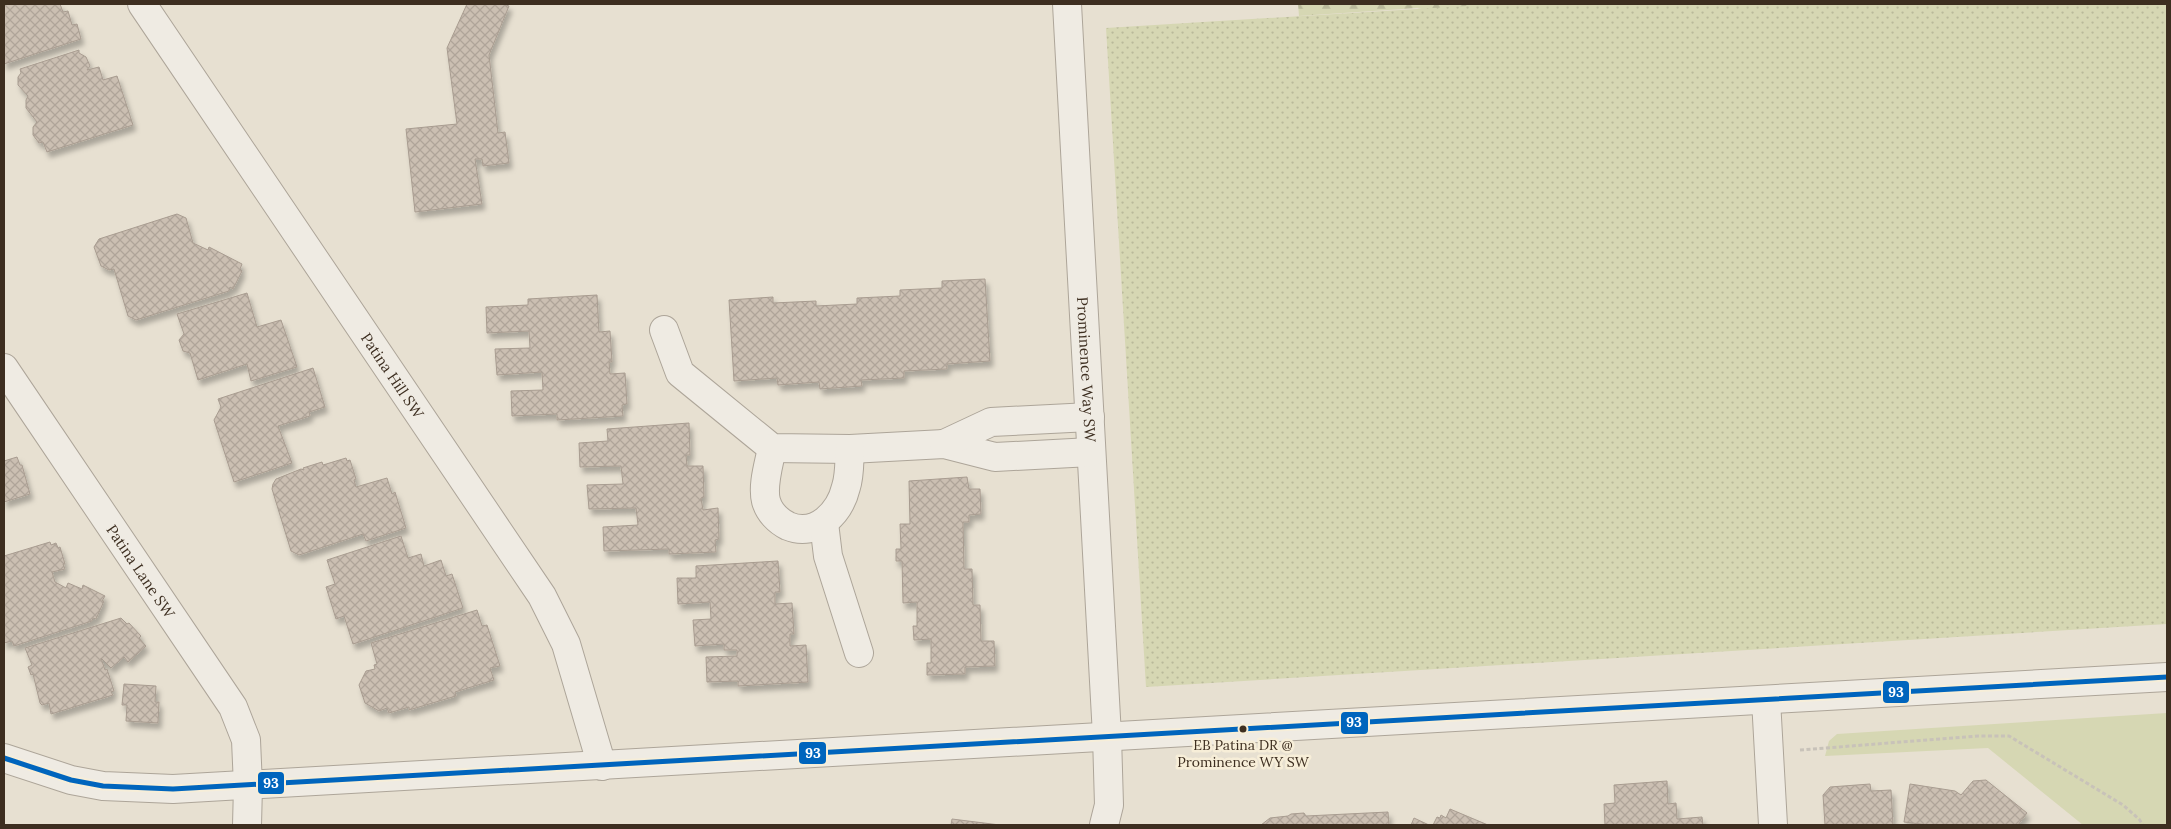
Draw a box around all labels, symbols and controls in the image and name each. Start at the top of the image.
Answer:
street label: Prominence Way SW [1074,296,1100,444]
street label: Patina Hill SW [357,329,429,422]
street label: Patina Lane SW [103,521,180,622]
line badge: 93 [1882,680,1910,704]
text: 93 [1888,683,1904,701]
line badge: 93 [1340,711,1369,735]
text: 93 [1346,713,1362,731]
marker: EB Patina DR @ Prominence WY SW [1238,724,1248,734]
place label: EB Patina DR @ Prominence WY SW [1177,736,1310,771]
line badge: 93 [798,741,827,765]
text: 93 [805,744,821,762]
line badge: 93 [257,771,285,795]
text: 93 [263,774,279,792]

